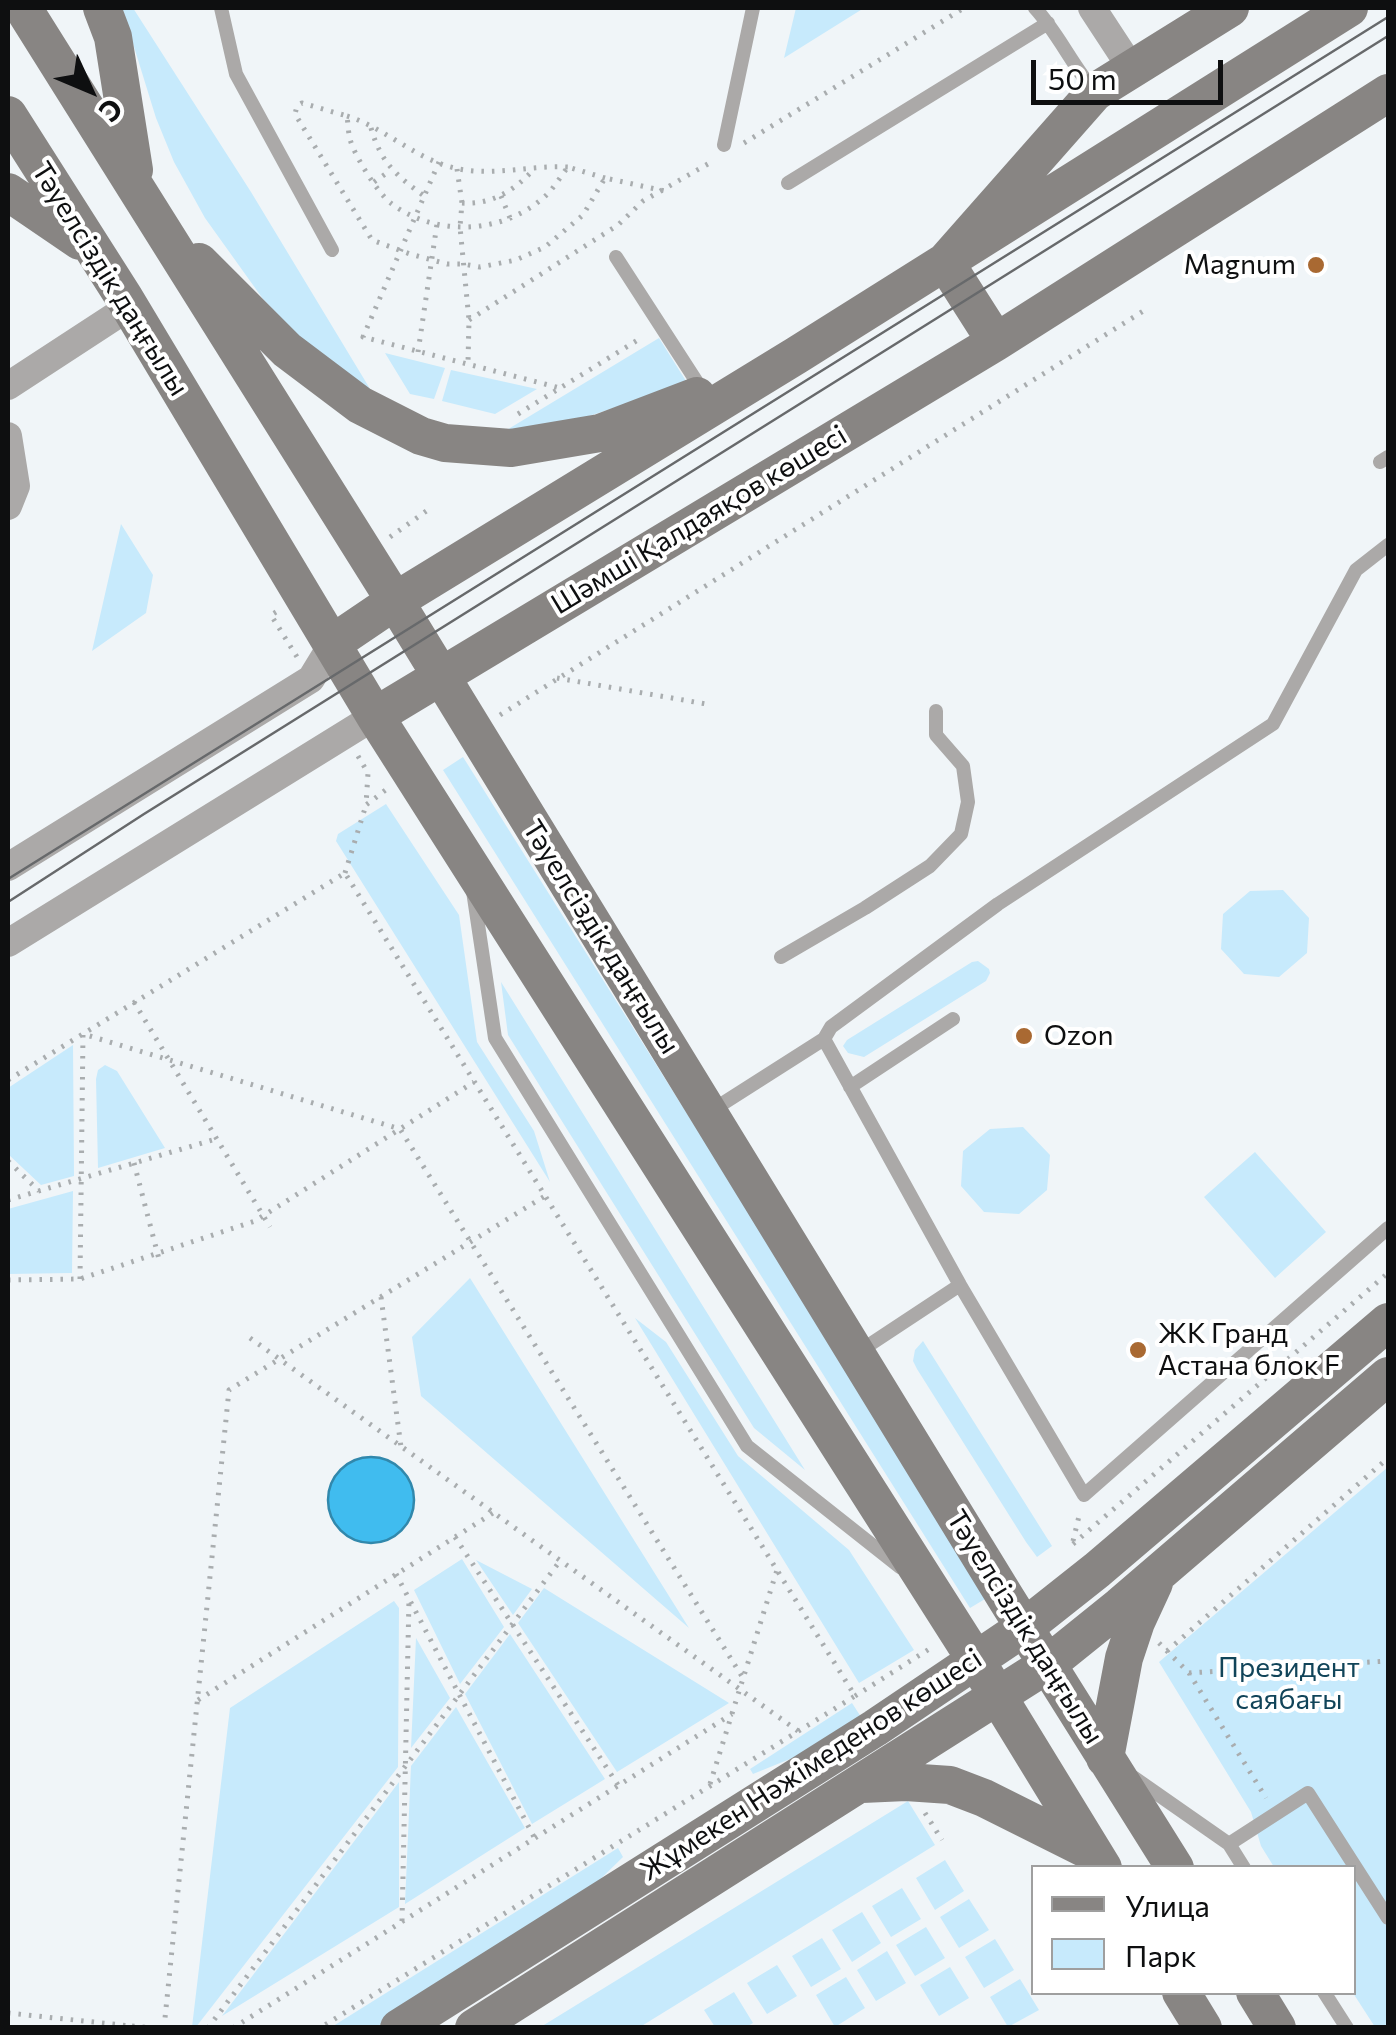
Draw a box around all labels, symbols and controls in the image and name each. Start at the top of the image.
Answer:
north arrow [40,40,140,140]
scale bar [1036,40,1228,102]
text: 50 m [1048,59,1117,96]
text: С [93,92,130,130]
street label: Тәуелсіздік даңғылы [24,156,196,402]
place label: Magnum [1184,248,1296,282]
marker: Magnum [1305,254,1327,276]
street label: Шәмші Қалдаяқов көшесі [545,418,853,622]
street label: Тәуелсіздік даңғылы [515,814,687,1060]
place label: Ozon [1044,1019,1114,1053]
marker: Ozon [1013,1025,1035,1047]
place label: ЖК Гранд Астана блок F [1158,1317,1340,1383]
marker: ЖК Гранд Астана блок F [1127,1339,1149,1361]
street label: Тәуелсіздік даңғылы [939,1504,1111,1750]
street label: Жұмекен Нәжімеденов көшесі [634,1642,988,1888]
park label: Президент саябағы [1218,1651,1360,1717]
legend [1031,1865,1356,1995]
text: Улица [1125,1886,1210,1923]
text: Парк [1125,1936,1197,1973]

